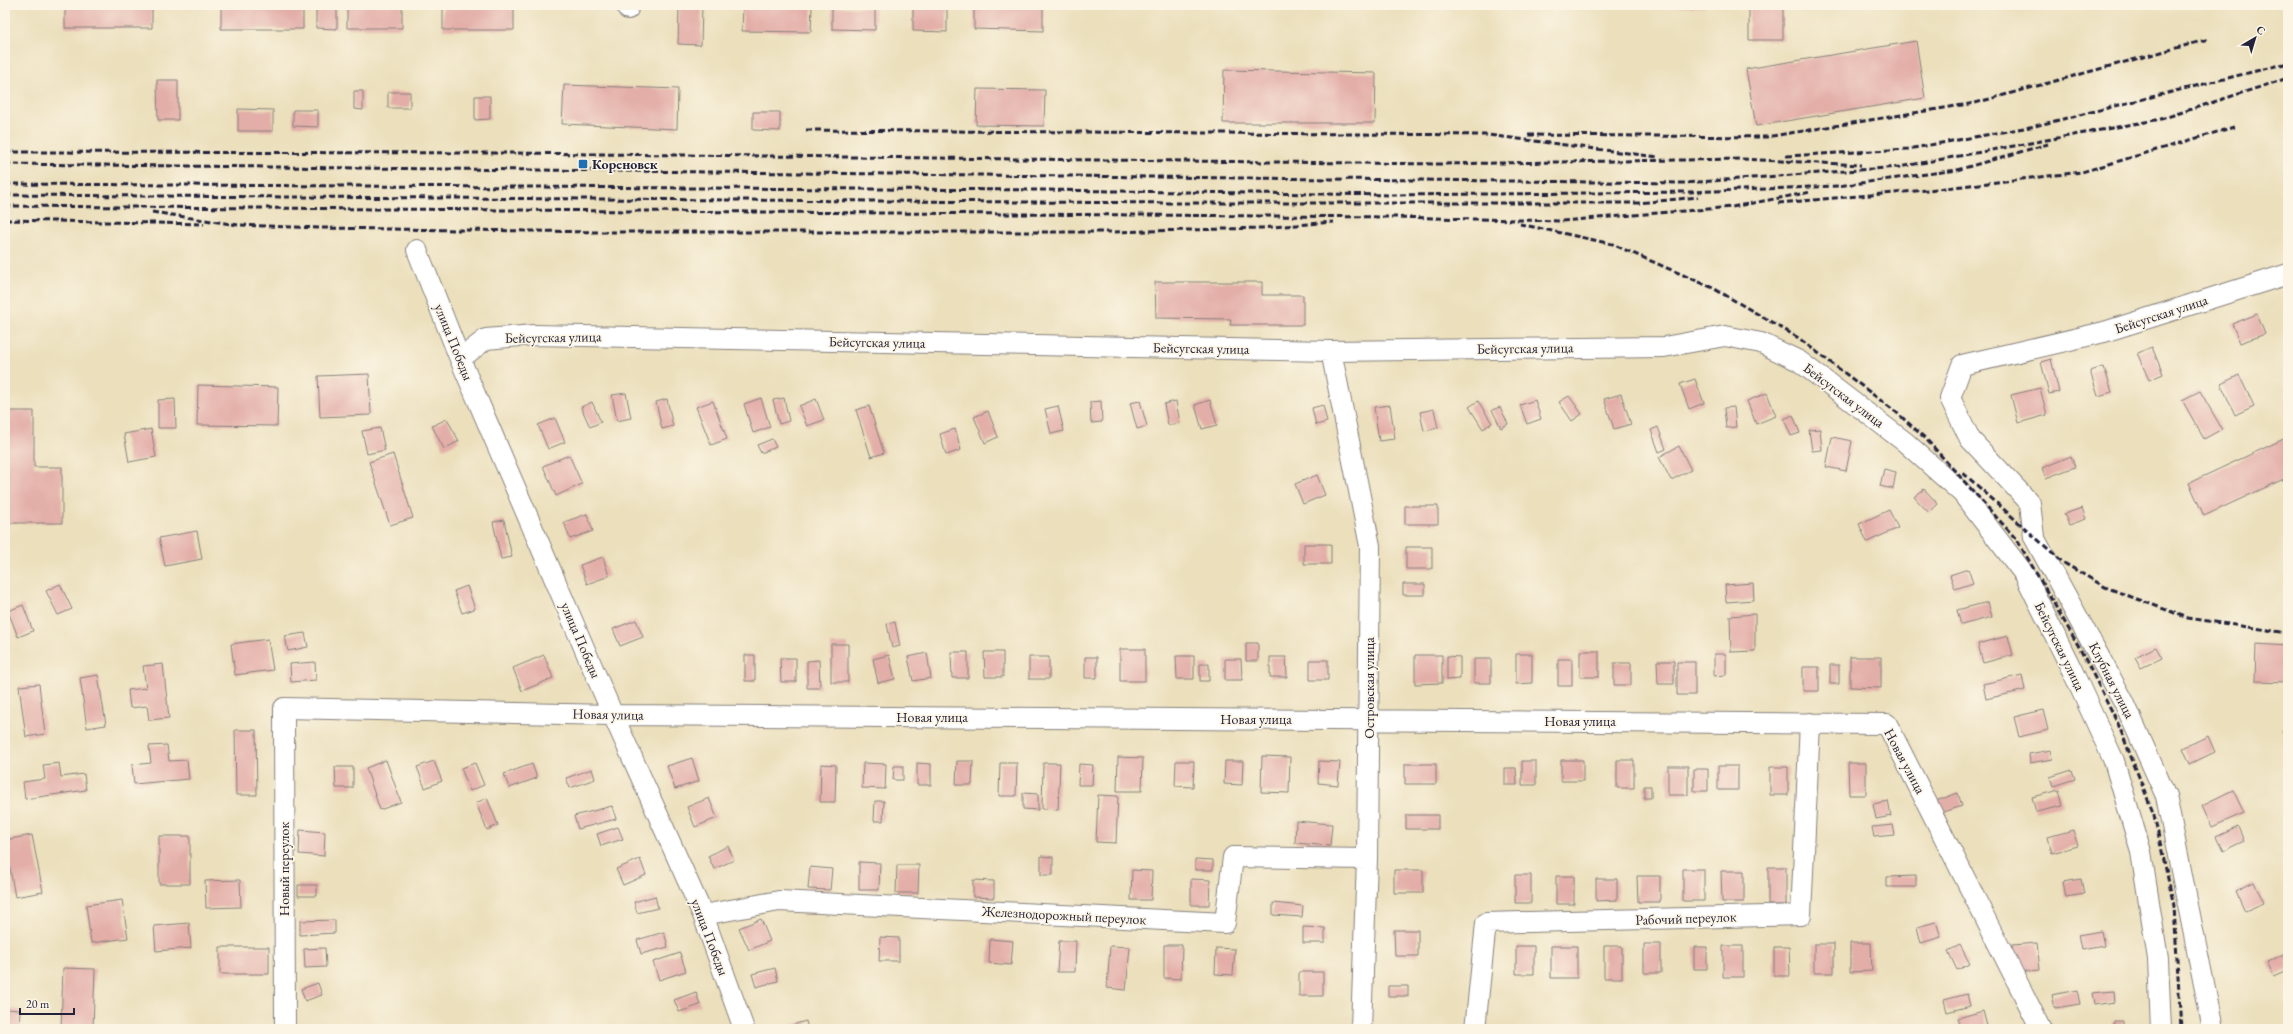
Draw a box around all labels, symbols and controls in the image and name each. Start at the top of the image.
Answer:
north arrow [2235,18,2275,58]
text: С [2254,22,2269,38]
place label: Кореновск [592,155,658,173]
marker: Кореновск [577,158,589,170]
street label: Бейсугская улица [2112,290,2210,338]
street label: улица Победы [430,301,478,383]
street label: Бейсугская улица [504,327,602,347]
street label: Бейсугская улица [828,332,926,352]
street label: Бейсугская улица [1152,338,1250,358]
street label: Бейсугская улица [1476,338,1574,358]
street label: Бейсугская улица [1800,359,1888,432]
street label: улица Победы [557,599,605,681]
street label: Бейсугская улица [2031,599,2090,694]
street label: Островская улица [1360,637,1378,739]
street label: Клубная улица [2085,639,2139,722]
street label: Новая улица [572,704,644,724]
street label: Новая улица [896,708,968,726]
street label: Новая улица [1220,710,1292,728]
street label: Новая улица [1544,712,1616,730]
street label: Новая улица [1880,725,1930,797]
street label: Новый переулок [275,822,293,916]
street label: улица Победы [687,896,733,978]
street label: Железнодорожный переулок [980,902,1147,928]
street label: Рабочий переулок [1635,907,1737,929]
scale bar [20,990,74,1016]
text: 20 m [26,996,50,1012]

